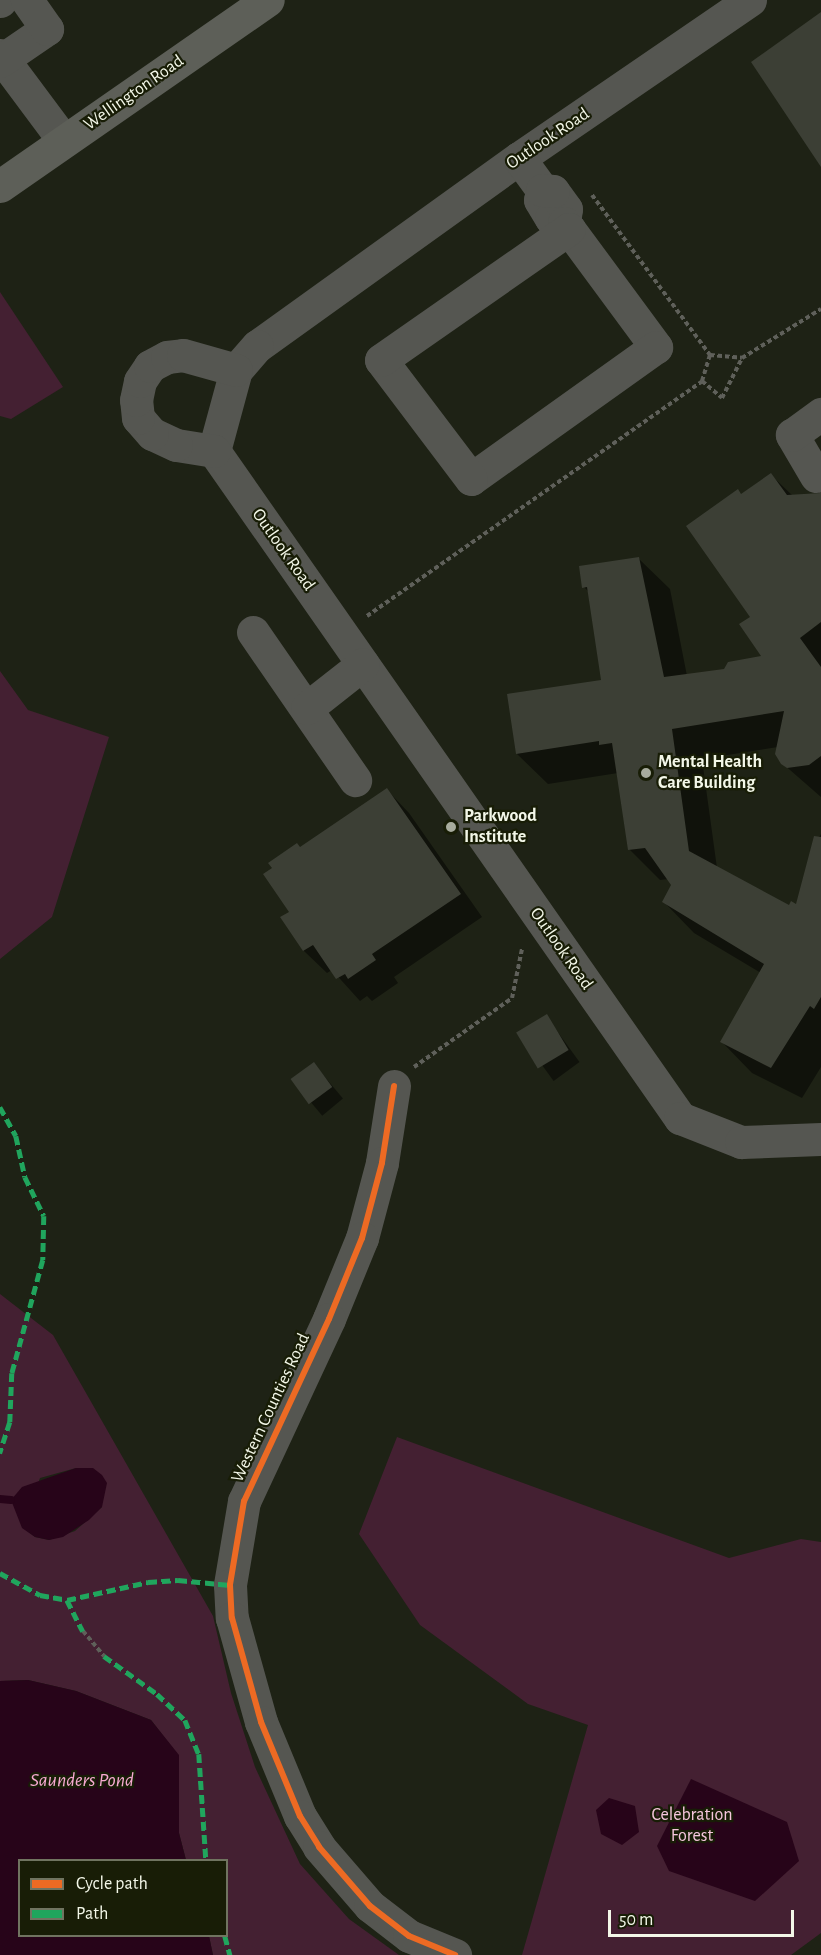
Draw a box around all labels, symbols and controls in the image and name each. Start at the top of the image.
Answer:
street label: Wellington Road [80,51,188,135]
street label: Outlook Road [502,103,594,175]
street label: Outlook Road [247,505,319,595]
place label: Mental Health Care Building [658,752,762,795]
marker: Mental Health Care Building [639,766,653,780]
place label: Parkwood Institute [464,806,537,848]
marker: Parkwood Institute [442,818,460,836]
street label: Outlook Road [525,904,597,994]
street label: Western Counties Road [227,1330,315,1486]
water label: Saunders Pond [30,1768,134,1792]
park label: Celebration Forest [651,1805,733,1848]
legend [18,1859,228,1937]
text: Cycle path [76,1875,148,1893]
scale bar [611,1898,797,1936]
text: Path [76,1905,108,1923]
text: 50 m [619,1911,653,1929]

